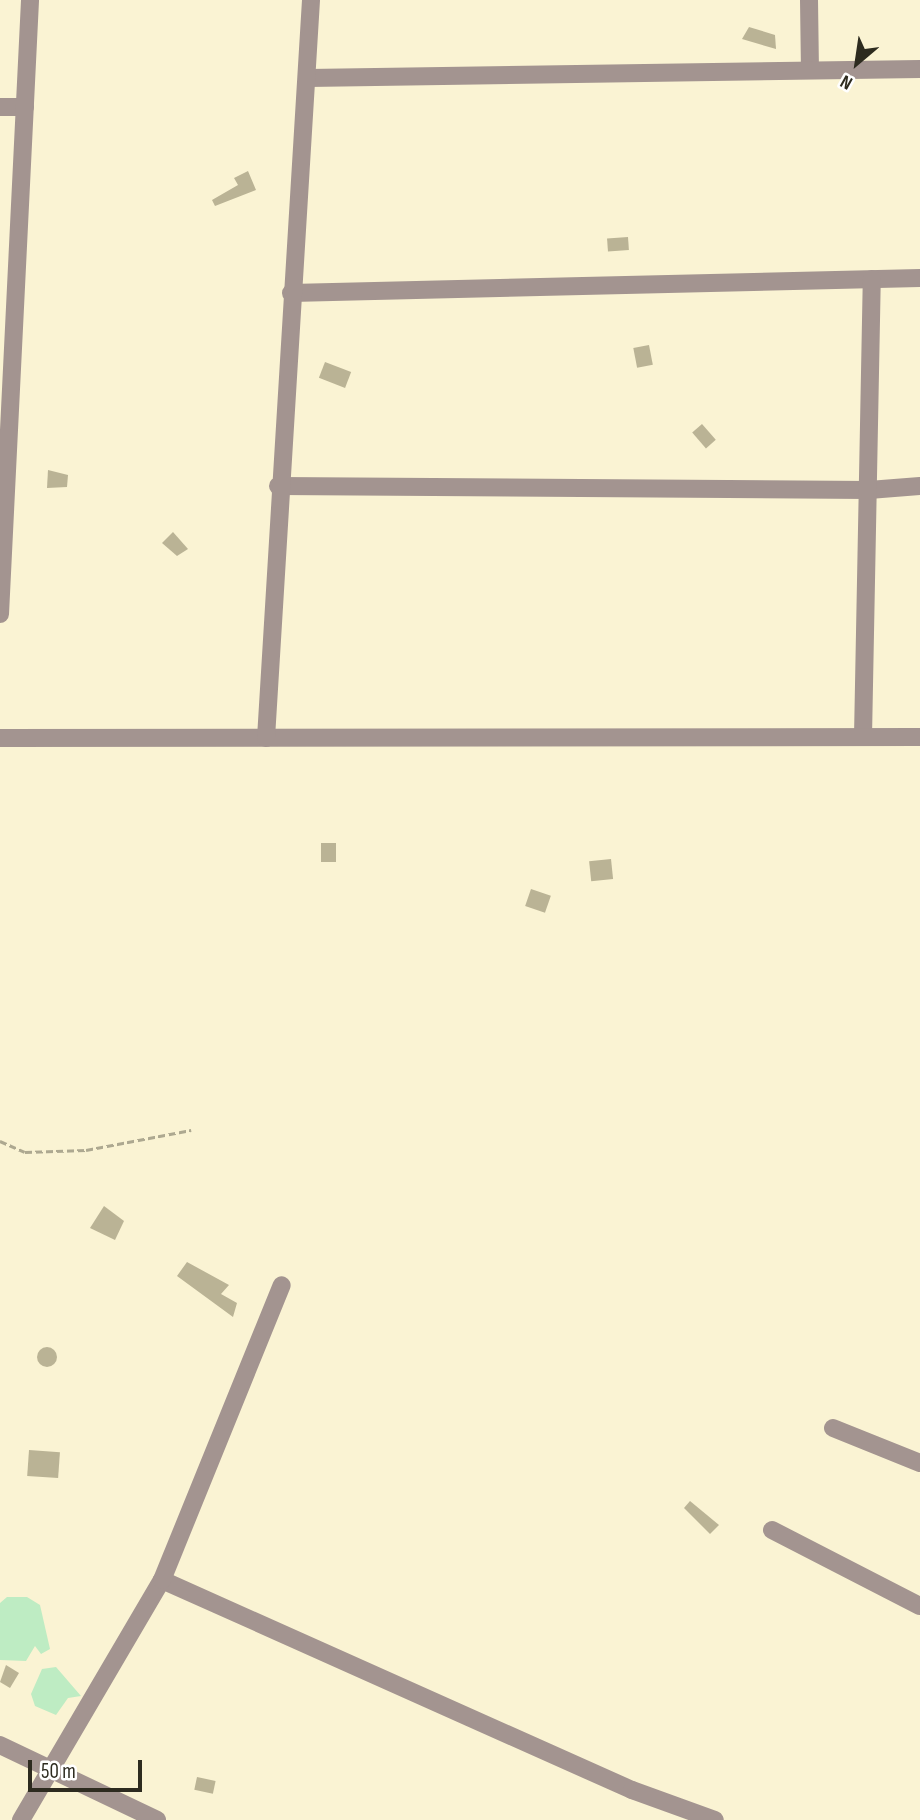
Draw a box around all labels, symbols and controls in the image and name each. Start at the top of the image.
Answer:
north arrow [822,28,892,98]
text: N [837,69,857,94]
scale bar [32,1746,145,1790]
text: 50 m [41,1759,76,1784]

